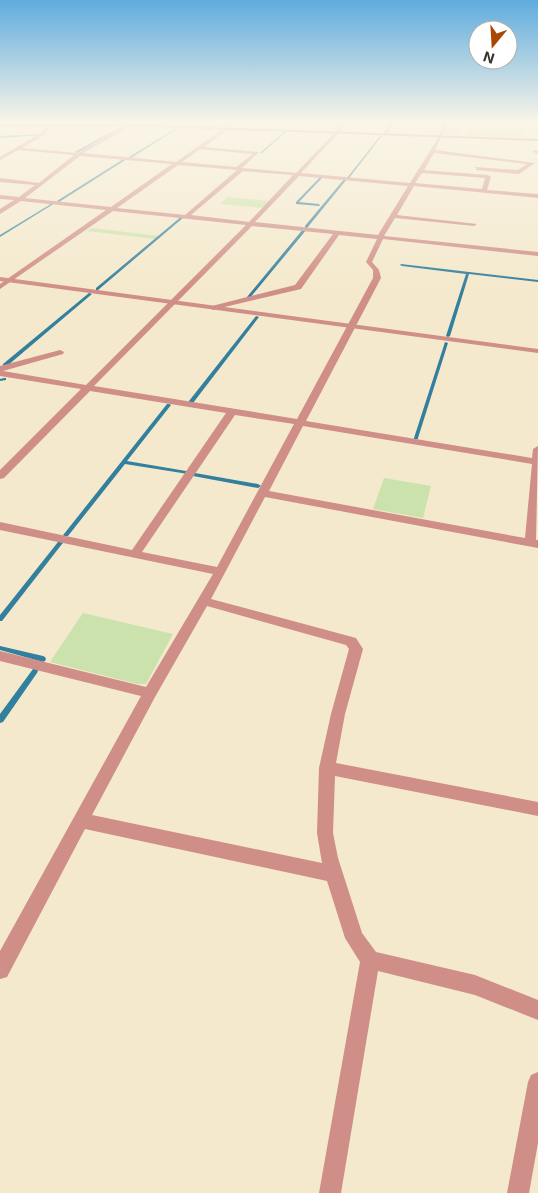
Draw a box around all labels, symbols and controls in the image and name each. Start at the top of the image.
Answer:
north arrow [468,20,518,70]
text: N [481,48,497,68]

